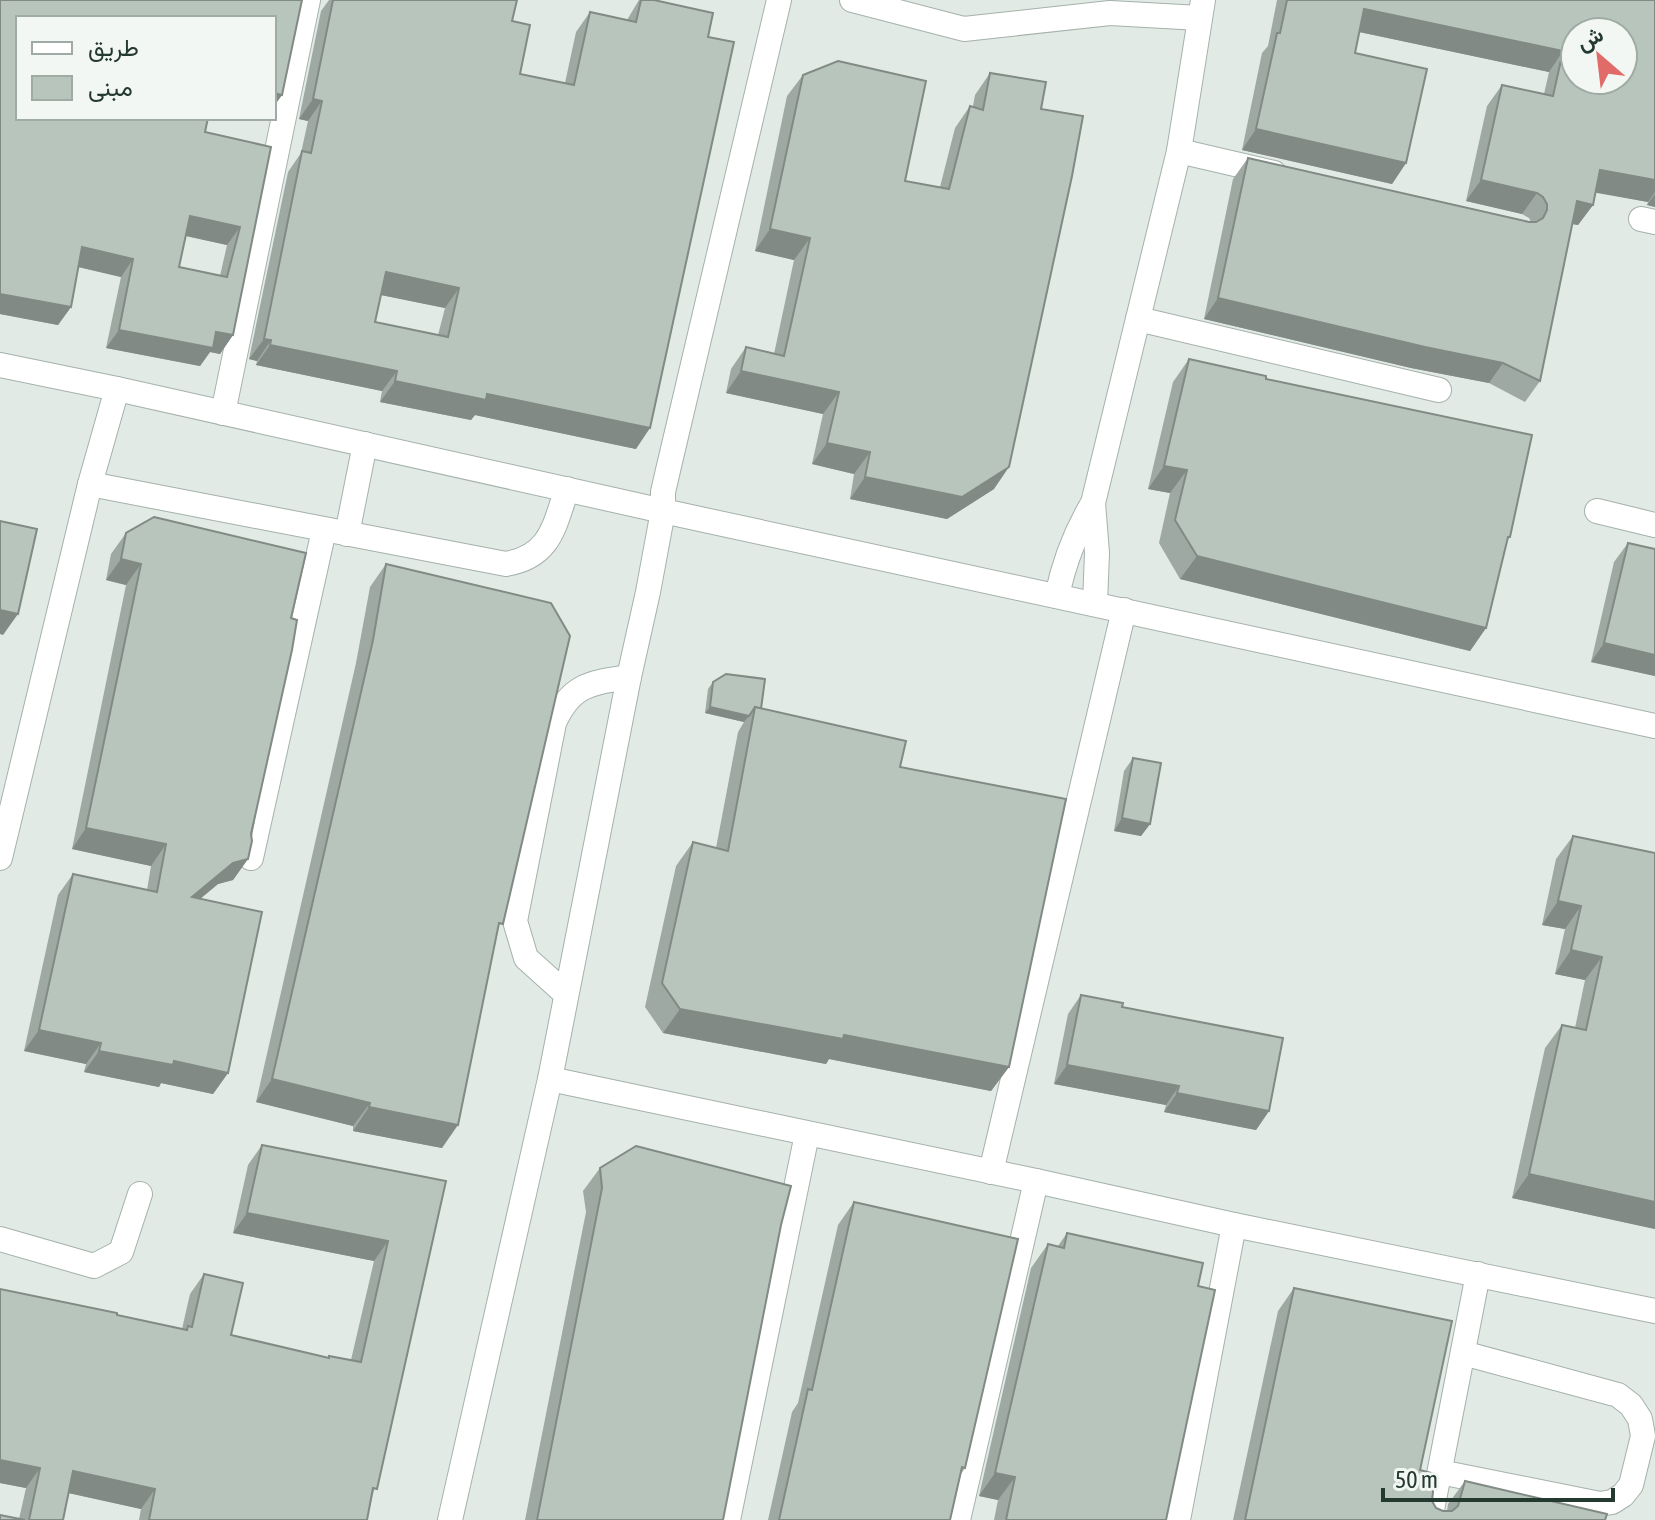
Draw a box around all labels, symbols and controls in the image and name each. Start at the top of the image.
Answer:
legend [16,16,276,120]
north arrow [1559,16,1639,96]
text: ش [1572,21,1608,57]
text: طريق [88,34,139,63]
text: مبنى [88,74,133,102]
scale bar [1383,1452,1613,1502]
text: 50 m [1395,1466,1438,1493]

